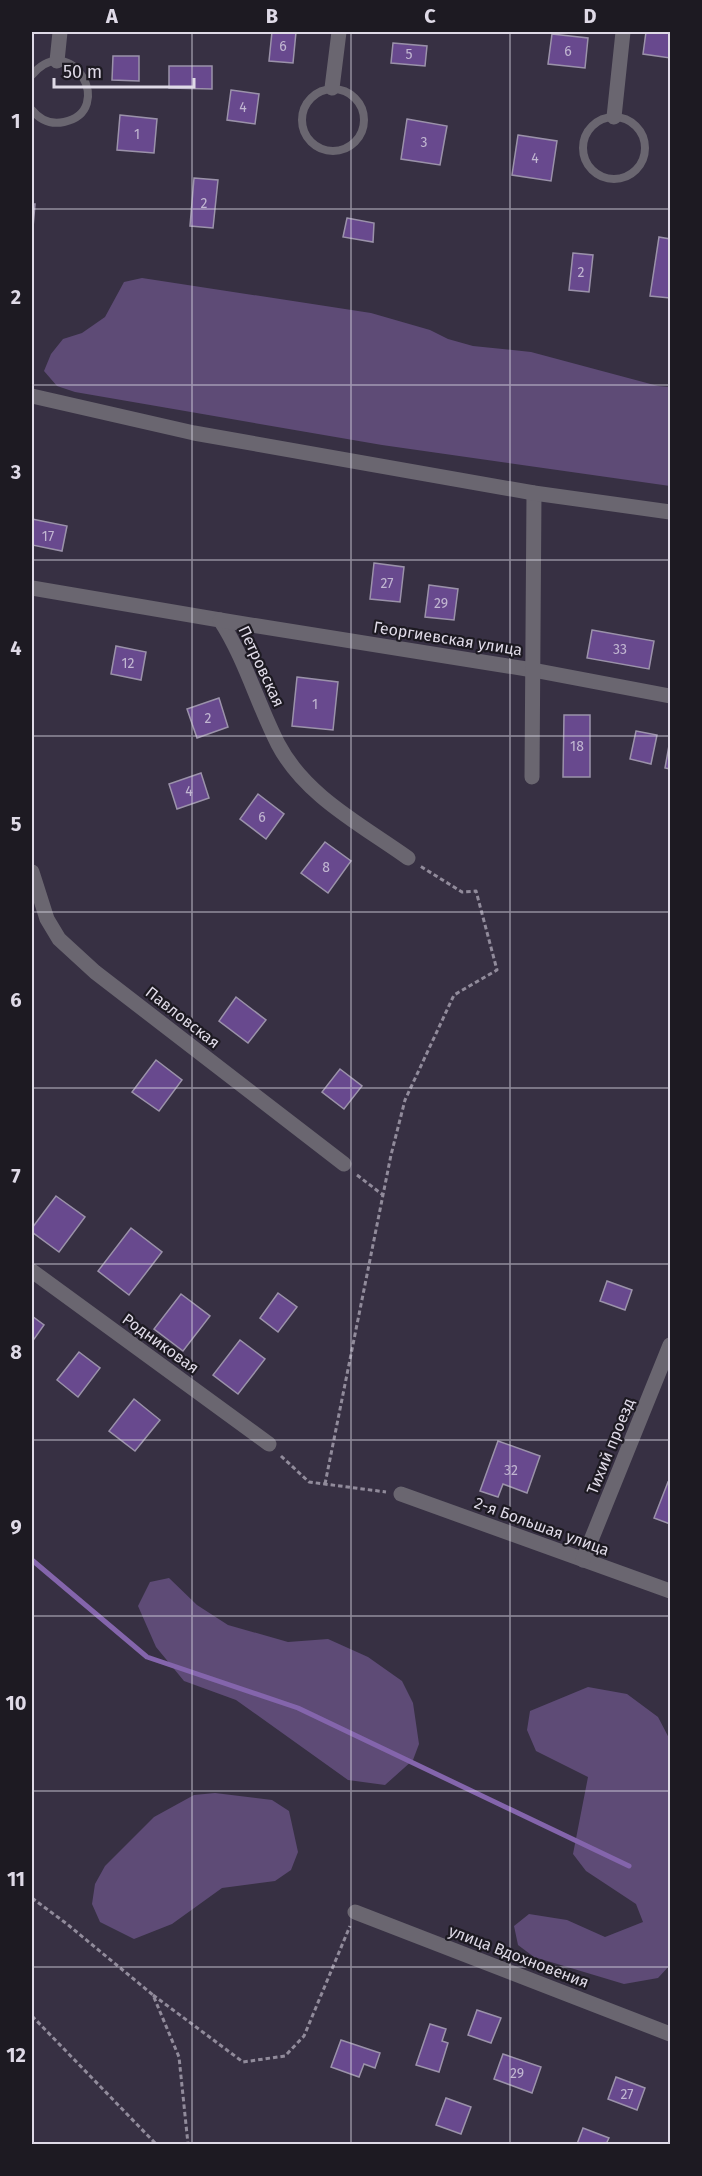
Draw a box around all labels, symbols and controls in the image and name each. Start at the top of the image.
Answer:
text: A [105,4,119,28]
text: B [266,4,278,28]
text: C [424,4,436,28]
text: D [583,4,597,28]
house number: 6 [279,38,287,55]
house number: 6 [564,43,572,60]
house number: 5 [405,46,413,63]
scale bar [54,51,194,89]
text: 50 m [63,61,102,83]
house number: 4 [239,99,247,116]
text: 1 [11,109,21,133]
house number: 1 [134,126,140,143]
house number: 3 [421,134,428,151]
house number: 4 [531,150,539,167]
house number: 2 [201,195,208,212]
house number: 2 [578,264,585,281]
text: 2 [11,285,21,309]
text: 3 [10,460,21,484]
house number: 17 [42,528,54,545]
house number: 27 [380,575,394,592]
house number: 29 [434,595,448,612]
street label: Георгиевская улица [372,617,524,660]
street label: Петровская [234,623,289,710]
text: 4 [10,636,22,660]
house number: 33 [613,641,627,658]
house number: 12 [122,655,135,672]
house number: 1 [312,696,318,713]
house number: 2 [205,710,212,727]
house number: 18 [570,738,584,755]
house number: 4 [185,783,193,800]
house number: 6 [258,809,266,826]
text: 5 [11,812,22,836]
house number: 8 [322,859,330,876]
street label: Павловская [142,982,224,1052]
text: 6 [10,988,22,1012]
text: 7 [11,1164,21,1188]
street label: Родниковая [119,1309,203,1378]
text: 8 [10,1340,22,1364]
street label: Тихий проезд [583,1395,638,1497]
house number: 32 [504,1462,518,1479]
street label: 2-я Большая улица [472,1493,612,1560]
text: 9 [10,1515,22,1539]
text: 10 [6,1691,26,1715]
text: 11 [7,1867,25,1891]
street label: улица Вдохновения [446,1921,592,1992]
text: 12 [6,2043,26,2067]
house number: 29 [510,2065,524,2082]
house number: 27 [620,2086,634,2103]

